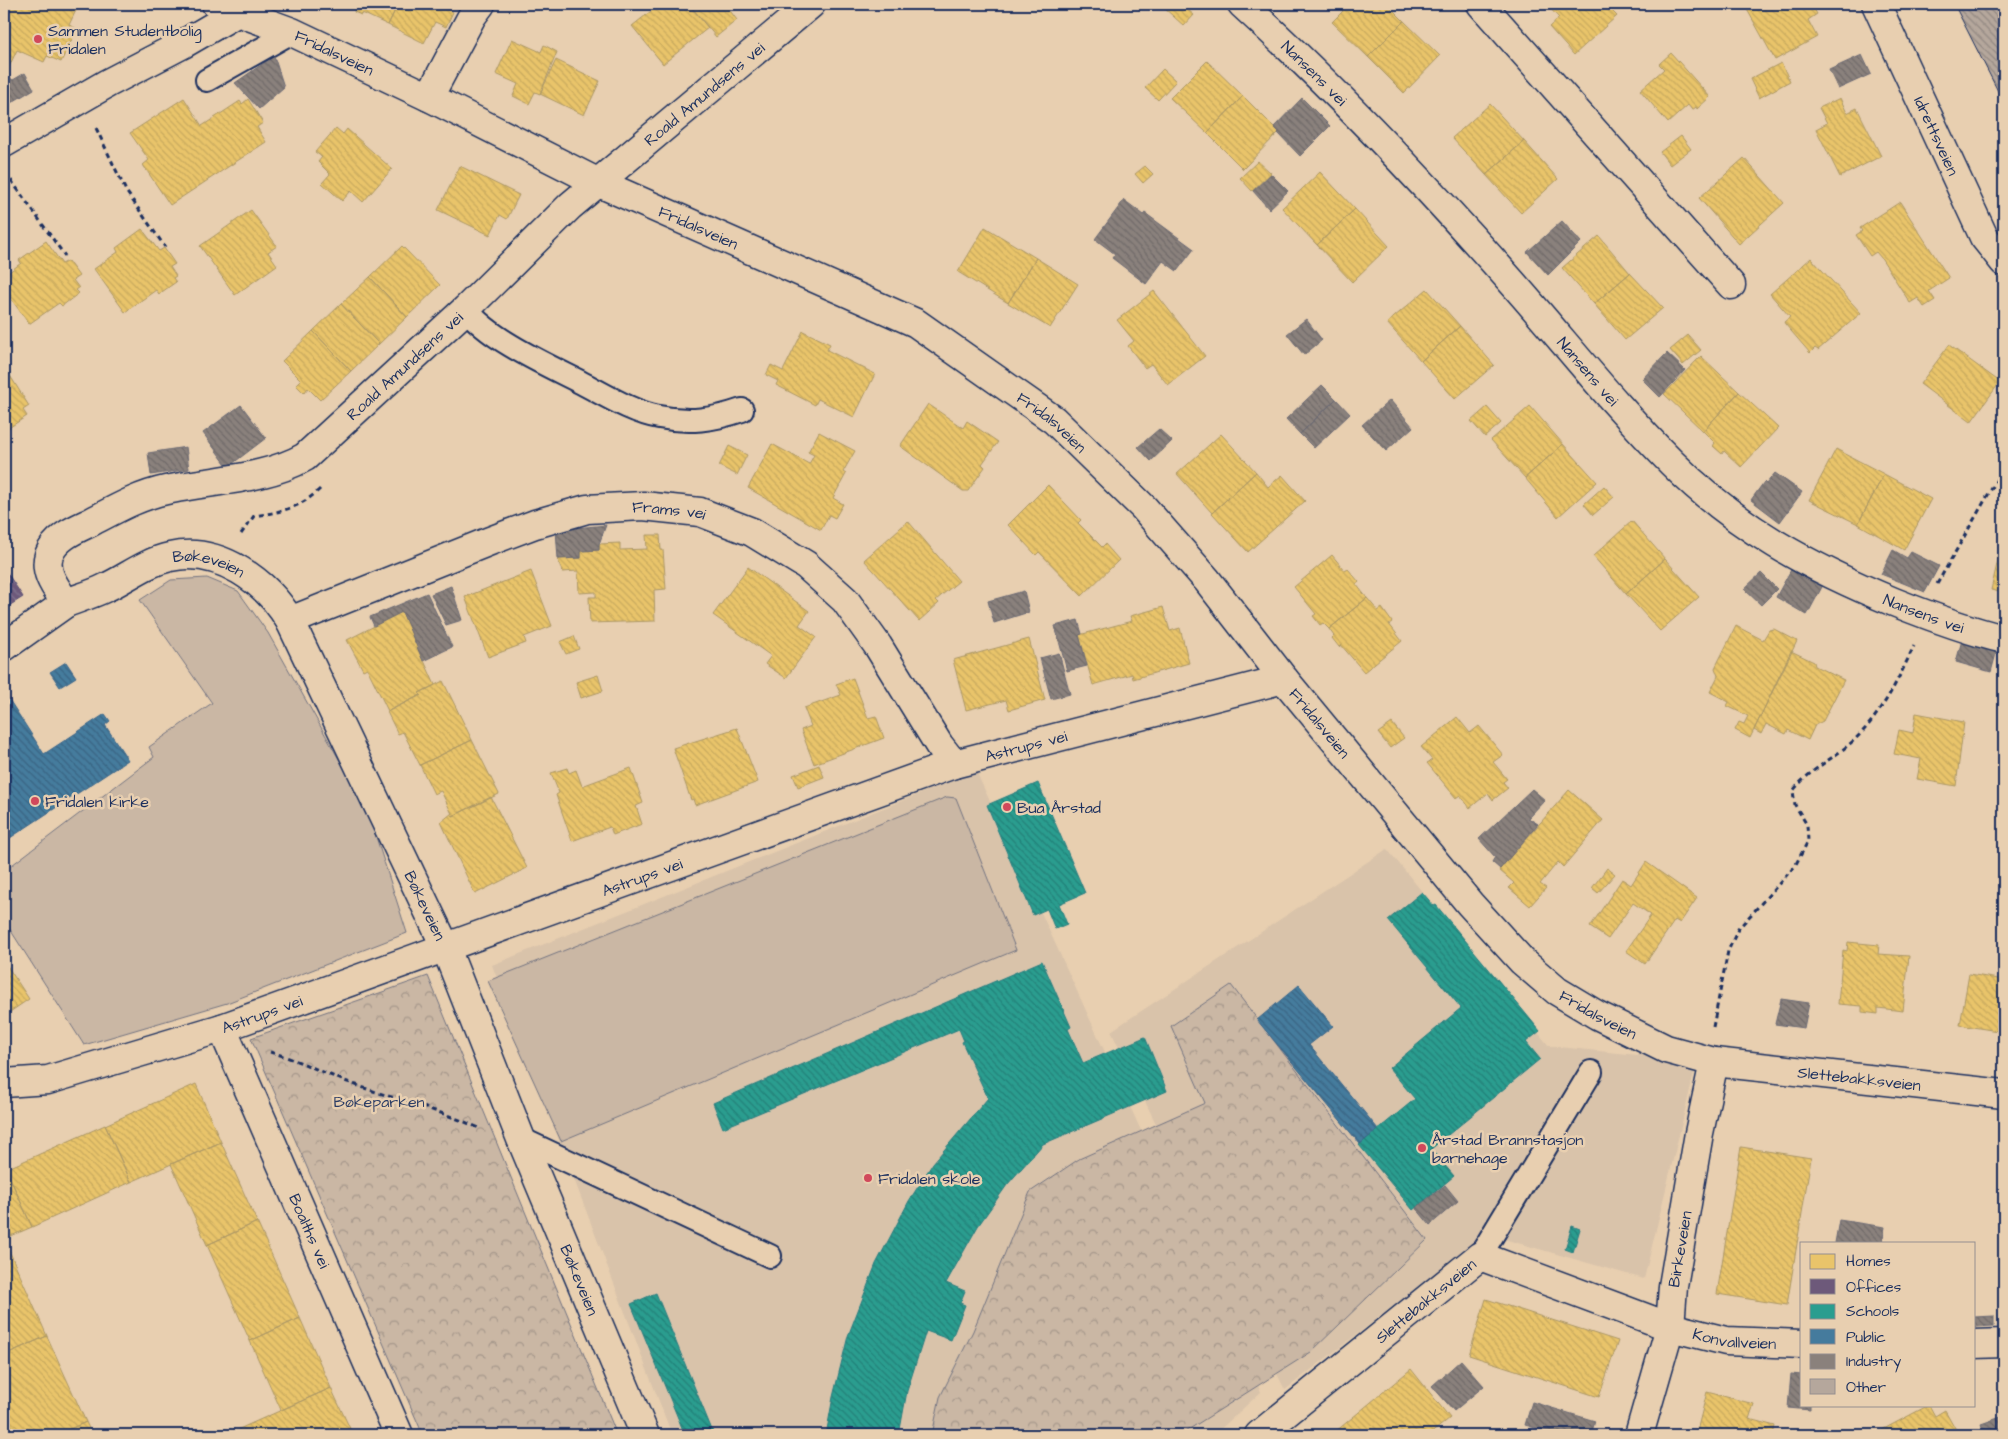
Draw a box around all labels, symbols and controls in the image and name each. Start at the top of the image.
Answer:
place label: Sammen Studentbolig Fridalen [48,20,202,60]
street label: Fridalsveien [291,25,377,81]
marker: Sammen Studentbolig Fridalen [32,33,44,45]
street label: Nansens vei [1276,36,1352,111]
street label: Roald Amundsens vei [640,37,770,151]
street label: Idrettsveien [1908,93,1964,179]
street label: Fridalsveien [655,201,742,255]
street label: Roald Amundsens vei [342,307,468,426]
street label: Nansens vei [1552,332,1624,411]
street label: Fridalsveien [1012,387,1091,458]
street label: Frams vei [632,496,710,526]
street label: Bøkeveien [171,545,249,583]
street label: Nansens vei [1880,589,1967,639]
street label: Fridalsveien [1284,683,1355,763]
street label: Astrups vei [982,725,1070,768]
place label: Fridalen kirke [45,791,149,813]
marker: Fridalen kirke [29,795,41,807]
place label: Bua Årstad [1017,797,1101,819]
marker: Bua Årstad [1001,801,1013,813]
street label: Astrups vei [599,853,686,902]
street label: Bøkeveien [399,867,451,944]
street label: Fridalsveien [1555,985,1640,1045]
street label: Astrups vei [219,990,306,1039]
street label: Slettebakksveien [1796,1061,1922,1097]
park label: Bøkeparken [333,1091,425,1113]
place label: Årstad Brannstasjon barnehage [1432,1129,1583,1170]
marker: Årstad Brannstasjon barnehage [1416,1142,1428,1154]
place label: Fridalen skole [878,1168,981,1190]
marker: Fridalen skole [862,1172,874,1184]
street label: Boalths vei [283,1190,335,1272]
street label: Birkeveien [1663,1209,1698,1289]
street label: Bøkeveien [554,1241,604,1319]
legend [1800,1242,1976,1406]
text: Homes [1846,1251,1891,1272]
street label: Slettebakksveien [1371,1254,1481,1349]
text: Offices [1846,1277,1902,1298]
text: Schools [1846,1301,1900,1322]
street label: Konvallveien [1690,1323,1777,1355]
text: Public [1846,1327,1886,1348]
text: Industry [1846,1351,1901,1373]
text: Other [1846,1377,1886,1398]

